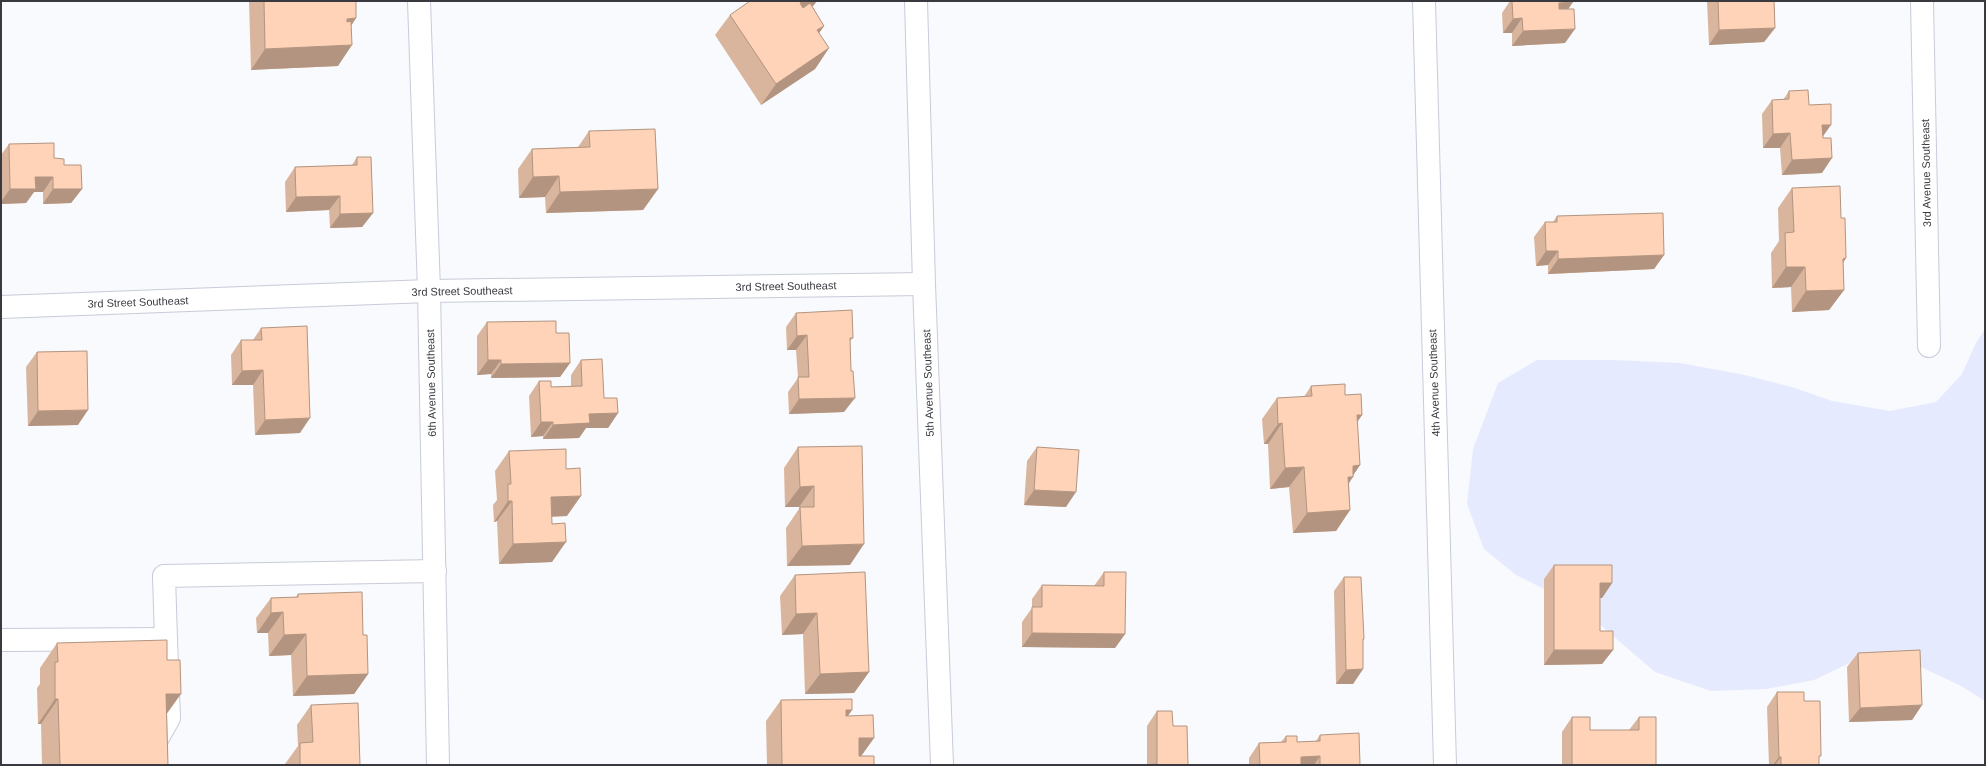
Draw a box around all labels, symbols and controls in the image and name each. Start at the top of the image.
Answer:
street label: 3rd Avenue Southeast [1919,119,1933,227]
street label: 3rd Street Southeast [735,279,837,293]
street label: 3rd Street Southeast [411,284,513,298]
street label: 3rd Street Southeast [87,294,189,310]
street label: 6th Avenue Southeast [424,329,438,437]
street label: 5th Avenue Southeast [920,329,936,437]
street label: 4th Avenue Southeast [1426,329,1442,437]

